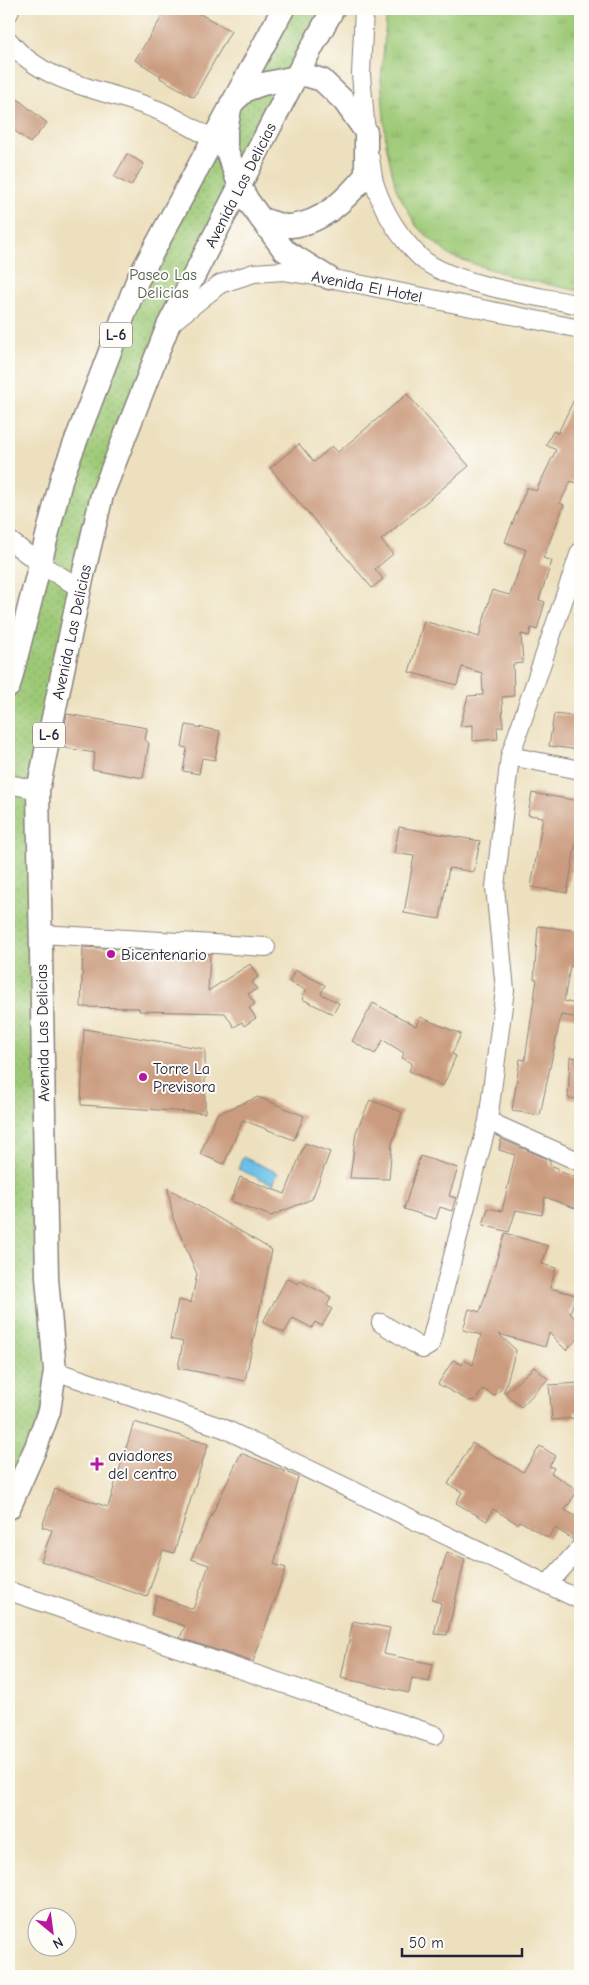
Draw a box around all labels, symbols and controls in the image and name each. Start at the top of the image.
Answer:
street label: Avenida Las Delicias [202,120,280,251]
park label: Paseo Las Delicias [129,266,197,302]
street label: Avenida El Hotel [310,267,424,307]
road number: L-6 [100,322,132,348]
street label: Avenida Las Delicias [49,563,95,701]
road number: L-6 [33,722,65,748]
place label: Bicentenario [121,946,207,964]
marker: Bicentenario [105,948,117,960]
street label: Avenida Las Delicias [33,964,53,1102]
place label: Torre La Previsora [153,1060,216,1096]
marker: Torre La Previsora [137,1071,149,1083]
place label: aviadores del centro [108,1447,177,1483]
marker: aviadores del centro [90,1457,104,1471]
north arrow [28,1908,78,1958]
scale bar [402,1925,522,1957]
text: N [50,1933,66,1953]
text: 50 m [409,1934,444,1952]

